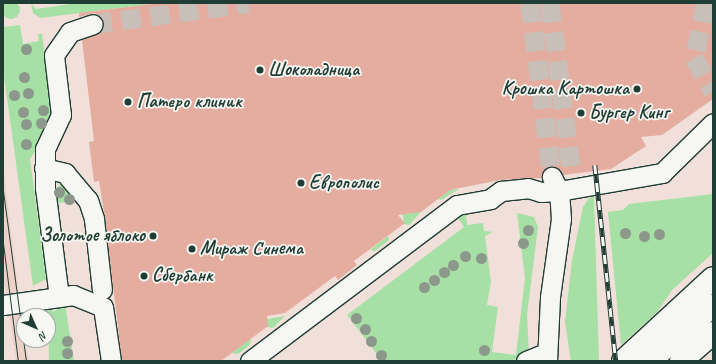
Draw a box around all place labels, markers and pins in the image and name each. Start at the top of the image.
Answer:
place label: Шоколадница [268,59,359,81]
marker: Шоколадница [255,65,265,75]
place label: Крошка Картошка [502,78,629,100]
marker: Крошка Картошка [632,84,642,94]
place label: Патеро клиник [137,91,241,113]
marker: Патеро клиник [122,96,134,108]
place label: Бургер Кинг [589,102,668,124]
marker: Бургер Кинг [576,108,586,118]
place label: Европолис [309,172,379,194]
marker: Европолис [296,178,306,188]
place label: Золотое яблоко [39,225,145,247]
marker: Золотое яблоко [148,231,158,241]
place label: Мираж Синема [200,238,303,260]
marker: Мираж Синема [187,244,197,254]
place label: Сбербанк [152,265,213,287]
marker: Сбербанк [139,271,149,281]

